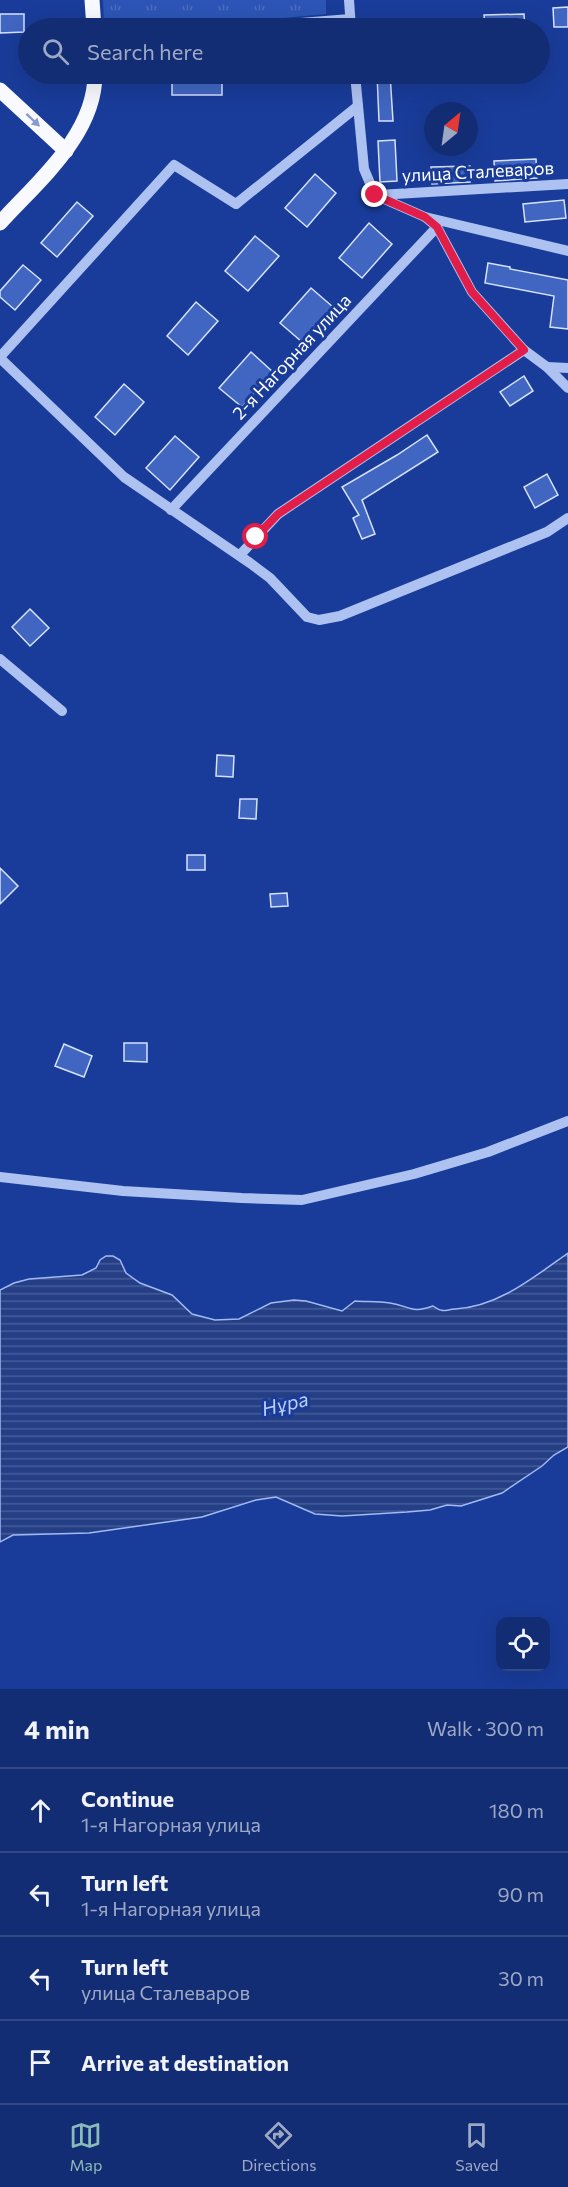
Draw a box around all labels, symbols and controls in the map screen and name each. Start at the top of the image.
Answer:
search box [18,18,550,84]
icon: search [39,35,72,68]
text: Search here [87,38,203,65]
north arrow [424,102,478,156]
one-way arrow [25,113,40,126]
street label: улица Сталеваров [401,156,554,186]
route end [361,181,387,207]
street label: 2-я Нагорная улица [227,289,355,424]
route start [242,523,268,549]
water label: Нұра [259,1386,311,1420]
map controls [496,1617,550,1671]
button: locate [496,1617,550,1671]
text: 4 min [24,1713,90,1744]
text: Walk · 300 m [427,1716,544,1740]
text: Continue [81,1785,174,1812]
icon: ahead [24,1794,57,1827]
text: 180 m [489,1798,544,1822]
text: 1-я Нагорная улица [81,1812,261,1836]
text: Turn left [81,1869,168,1896]
icon: left [24,1878,57,1911]
text: 90 m [498,1882,544,1906]
text: 1-я Нагорная улица [81,1896,261,1920]
text: Turn left [81,1953,168,1980]
icon: left [24,1962,57,1995]
text: 30 m [498,1966,544,1990]
text: улица Сталеваров [81,1980,250,2004]
icon: arrive [24,2046,57,2079]
text: Arrive at destination [81,2049,289,2076]
tab: Map [69,2119,102,2174]
tab: Directions [241,2119,316,2174]
tab: Saved [455,2119,499,2174]

